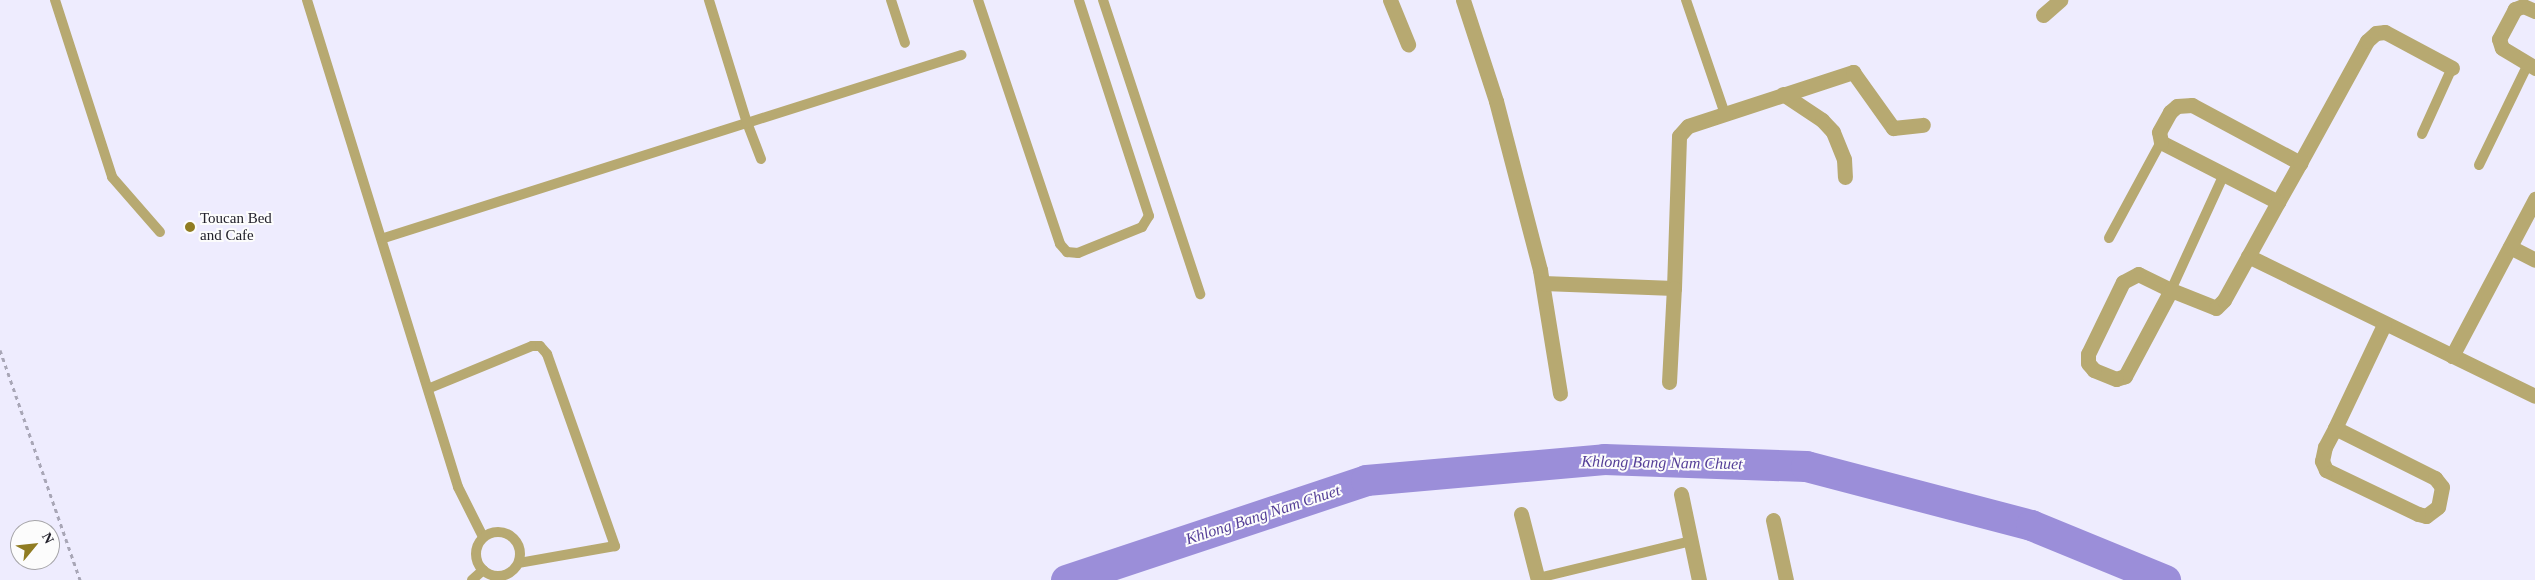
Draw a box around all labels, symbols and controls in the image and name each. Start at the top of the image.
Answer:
place label: Toucan Bed and Cafe [200,209,272,244]
marker: Toucan Bed and Cafe [184,221,196,233]
water label: Khlong Bang Nam Chuet [1581,452,1743,474]
water label: Khlong Bang Nam Chuet [1183,481,1343,549]
north arrow [10,520,60,570]
text: N [39,530,57,546]

